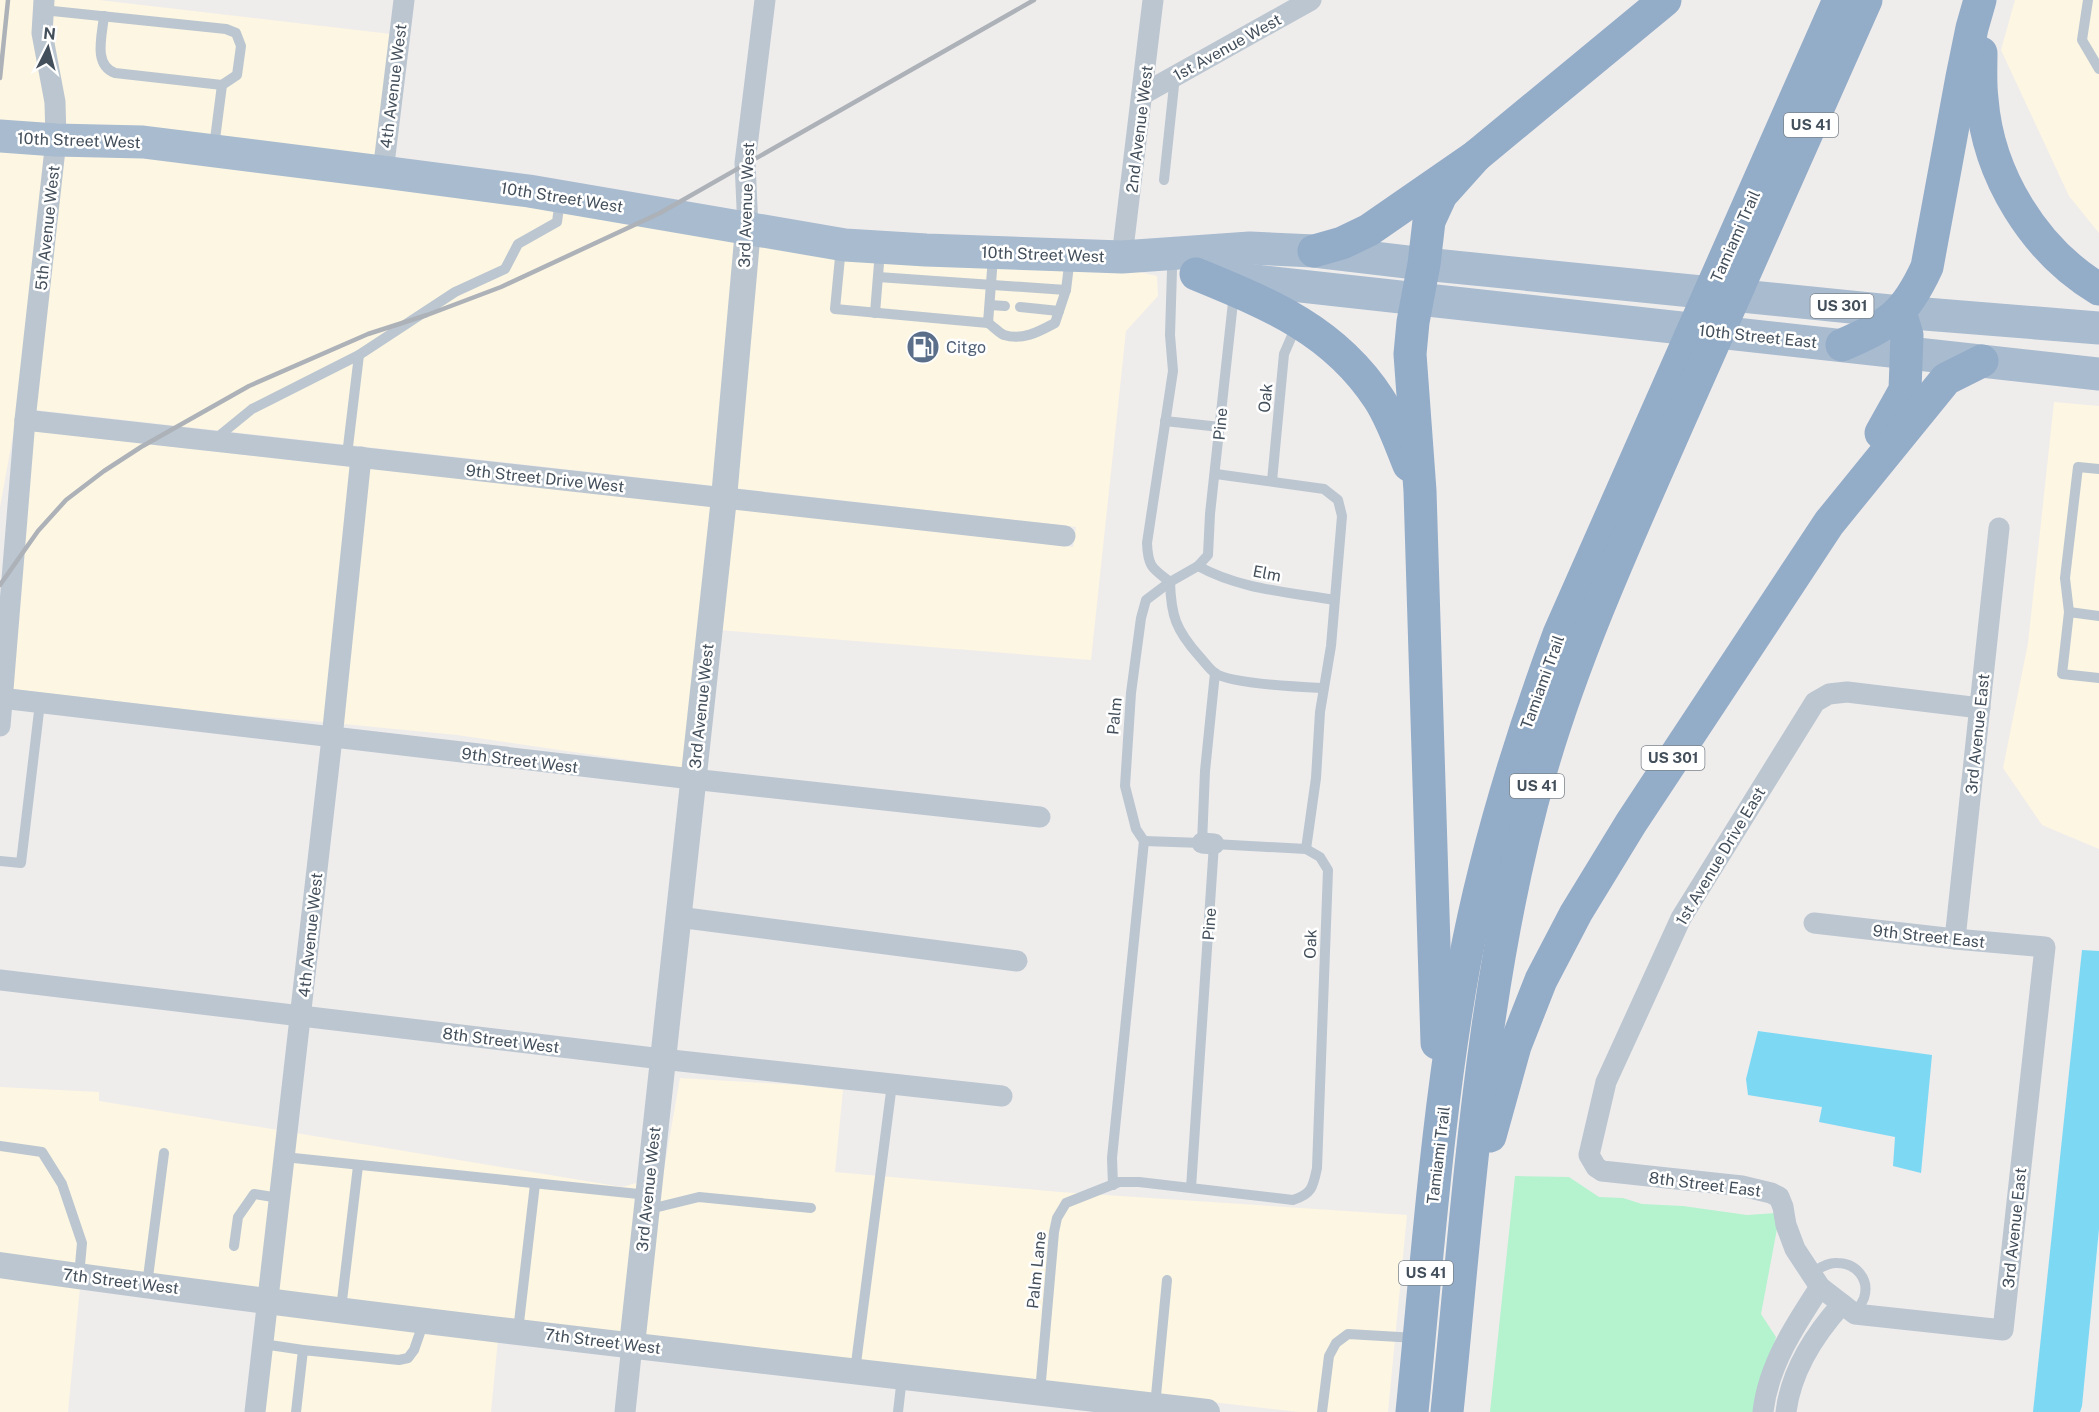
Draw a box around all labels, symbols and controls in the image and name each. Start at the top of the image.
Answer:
street label: 1st Avenue West [1170,10,1285,85]
north arrow [18,18,78,78]
text: N [42,23,57,44]
street label: 4th Avenue West [376,23,411,149]
street label: 2nd Avenue West [1122,64,1157,194]
road number: US 41 [1784,113,1838,137]
street label: 10th Street West [17,129,141,152]
street label: 3rd Avenue West [735,142,758,268]
street label: 5th Avenue West [31,165,64,292]
street label: 10th Street West [499,178,624,217]
street label: Tamiami Trail [1707,187,1764,285]
street label: 10th Street West [981,243,1105,266]
road number: US 301 [1810,294,1874,318]
street label: 10th Street East [1698,321,1818,352]
fuel station icon: Citgo [905,329,941,365]
place label: Citgo [946,338,986,357]
street label: Oak [1255,382,1276,414]
street label: Pine [1210,407,1231,441]
street label: 9th Street Drive West [465,461,625,496]
street label: Elm [1251,561,1283,586]
street label: Tamiami Trail [1517,633,1568,732]
street label: 3rd Avenue West [685,643,718,770]
street label: 3rd Avenue East [1962,673,1993,795]
street label: Palm [1103,697,1126,736]
street label: 9th Street West [461,744,579,777]
road number: US 301 [1642,746,1704,770]
road number: US 41 [1510,774,1564,798]
street label: 1st Avenue Drive East [1672,784,1769,929]
street label: 4th Avenue West [294,872,327,998]
street label: Pine [1199,907,1220,941]
street label: 9th Street East [1872,921,1986,952]
street label: Oak [1300,929,1321,959]
street label: 8th Street West [441,1024,560,1057]
street label: Tamiami Trail [1423,1105,1454,1205]
street label: 3rd Avenue West [632,1126,665,1253]
street label: 3rd Avenue East [1999,1167,2030,1289]
street label: 8th Street East [1648,1168,1762,1201]
street label: Palm Lane [1023,1231,1050,1310]
road number: US 41 [1399,1261,1453,1285]
street label: 7th Street West [62,1265,180,1298]
street label: 7th Street West [544,1325,662,1358]

